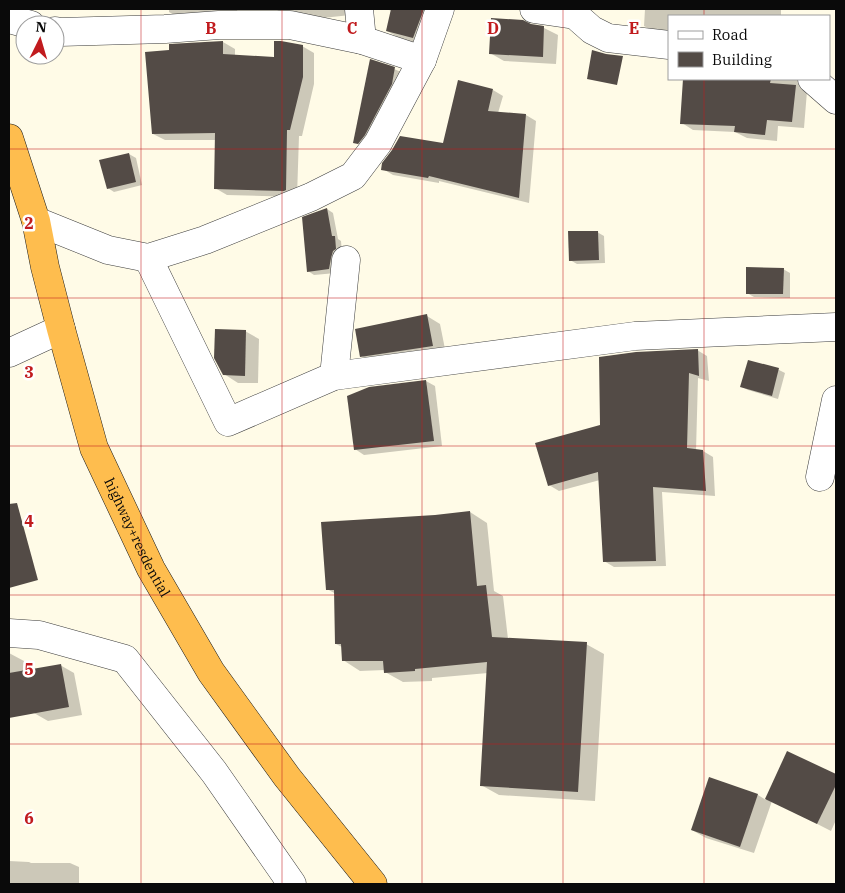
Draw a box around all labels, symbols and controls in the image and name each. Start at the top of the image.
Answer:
north arrow [15,15,65,65]
legend [668,15,830,80]
text: N [35,18,47,36]
text: B [205,18,217,38]
text: C [347,18,357,38]
text: D [487,18,499,38]
text: E [629,18,639,38]
text: Road [712,25,748,44]
text: Building [712,50,772,69]
text: 2 [24,213,34,233]
text: 3 [24,362,34,382]
street label: highway+resdential [100,475,174,600]
text: 4 [24,511,34,531]
text: 5 [24,659,34,679]
text: 6 [24,808,34,828]

